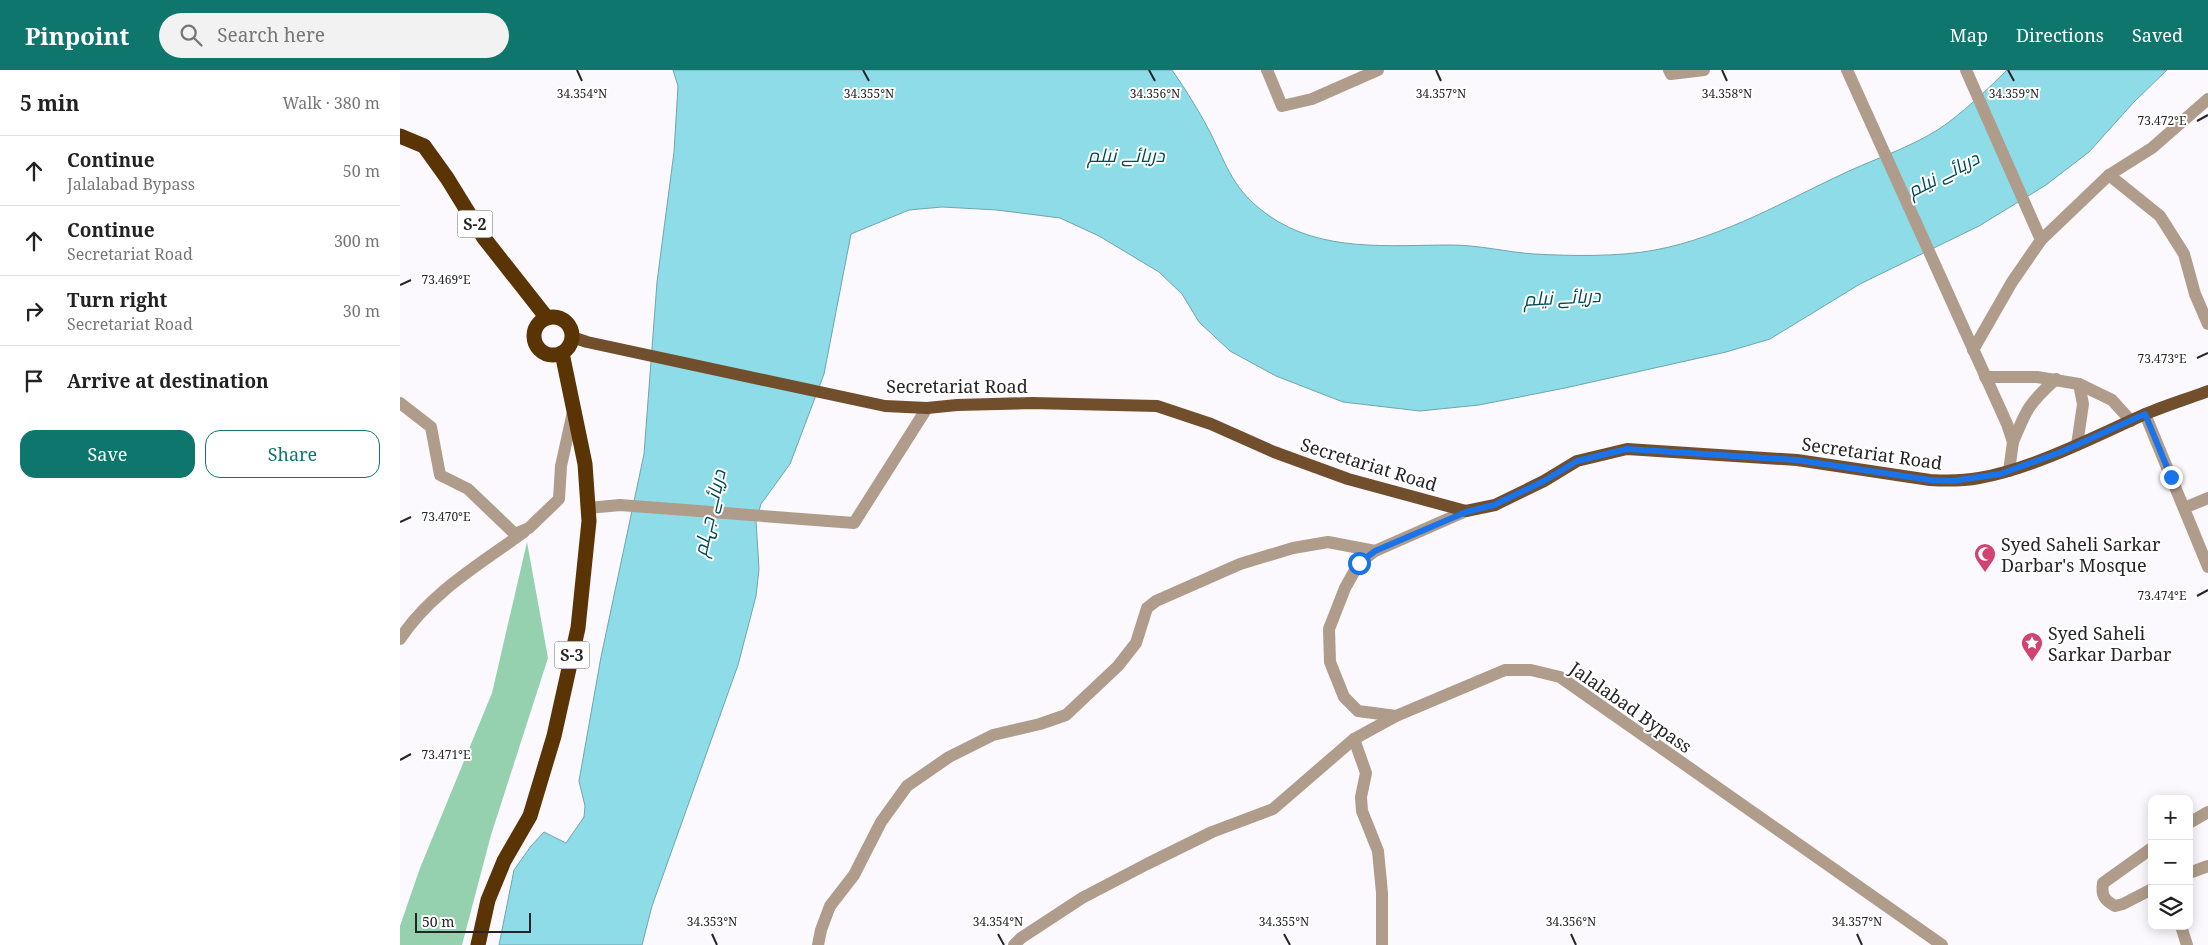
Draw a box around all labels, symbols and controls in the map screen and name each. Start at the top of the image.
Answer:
search box [159,13,509,58]
text: Pinpoint [25,19,129,52]
icon: search [177,21,205,49]
text: Search here [217,22,325,48]
text: Map [1950,23,1988,47]
text: Directions [2016,23,2104,47]
text: Saved [2132,23,2183,47]
text: 34.354°N [557,85,607,102]
text: 34.355°N [844,85,894,102]
text: 34.356°N [1130,85,1180,102]
text: 34.357°N [1416,85,1466,102]
text: 34.358°N [1702,85,1752,102]
text: 34.359°N [1989,85,2039,102]
text: 5 min [20,89,79,117]
text: Walk · 380 m [283,92,380,114]
text: 73.472°E [2138,112,2186,129]
water label: دریائے نیلم [1086,142,1165,169]
water label: دریائے نیلم [1902,144,1985,204]
text: Continue [67,147,155,173]
icon: ahead [20,157,48,185]
text: 50 m [343,160,380,182]
text: Jalalabad Bypass [67,173,195,195]
road number: S-2 [458,210,492,238]
text: Continue [67,217,155,243]
icon: ahead [20,227,48,255]
text: 300 m [334,230,380,252]
text: Secretariat Road [67,243,193,265]
text: 73.469°E [422,271,470,288]
water label: دریائے نیلم [1522,282,1602,313]
text: Turn right [67,287,167,313]
icon: right [20,297,48,325]
text: 30 m [343,300,380,322]
text: Secretariat Road [67,313,193,335]
text: 73.473°E [2138,350,2186,367]
icon: arrive [20,367,48,395]
text: Arrive at destination [67,368,269,394]
street label: Secretariat Road [886,374,1028,398]
button: Save [20,430,195,478]
button: Share [205,430,380,478]
street label: Secretariat Road [1800,431,1944,475]
street label: Secretariat Road [1298,432,1440,496]
water label: دریائے جہلم [686,466,733,560]
route end [2160,466,2183,489]
text: 73.470°E [422,508,470,525]
place label: Syed Saheli Sarkar Darbar's Mosque [2001,532,2161,577]
mosque icon: Syed Saheli Sarkar Darbar's Mosque [1973,542,1997,573]
route start [1348,552,1371,575]
text: 73.474°E [2138,587,2186,604]
place label: Syed Saheli Sarkar Darbar [2048,621,2172,666]
place icon: Syed Saheli Sarkar Darbar [2020,631,2044,662]
road number: S-3 [554,642,590,668]
street label: Jalalabad Bypass [1564,655,1697,758]
text: 73.471°E [422,746,470,763]
map controls [2148,795,2193,930]
button: + [2148,795,2193,840]
button: − [2148,840,2193,885]
button: layers [2148,885,2193,930]
scale bar [415,910,531,933]
text: 50 m [422,912,455,931]
text: 34.353°N [687,913,737,930]
text: 34.354°N [973,913,1023,930]
text: 34.355°N [1259,913,1309,930]
text: 34.356°N [1546,913,1596,930]
text: 34.357°N [1832,913,1882,930]

